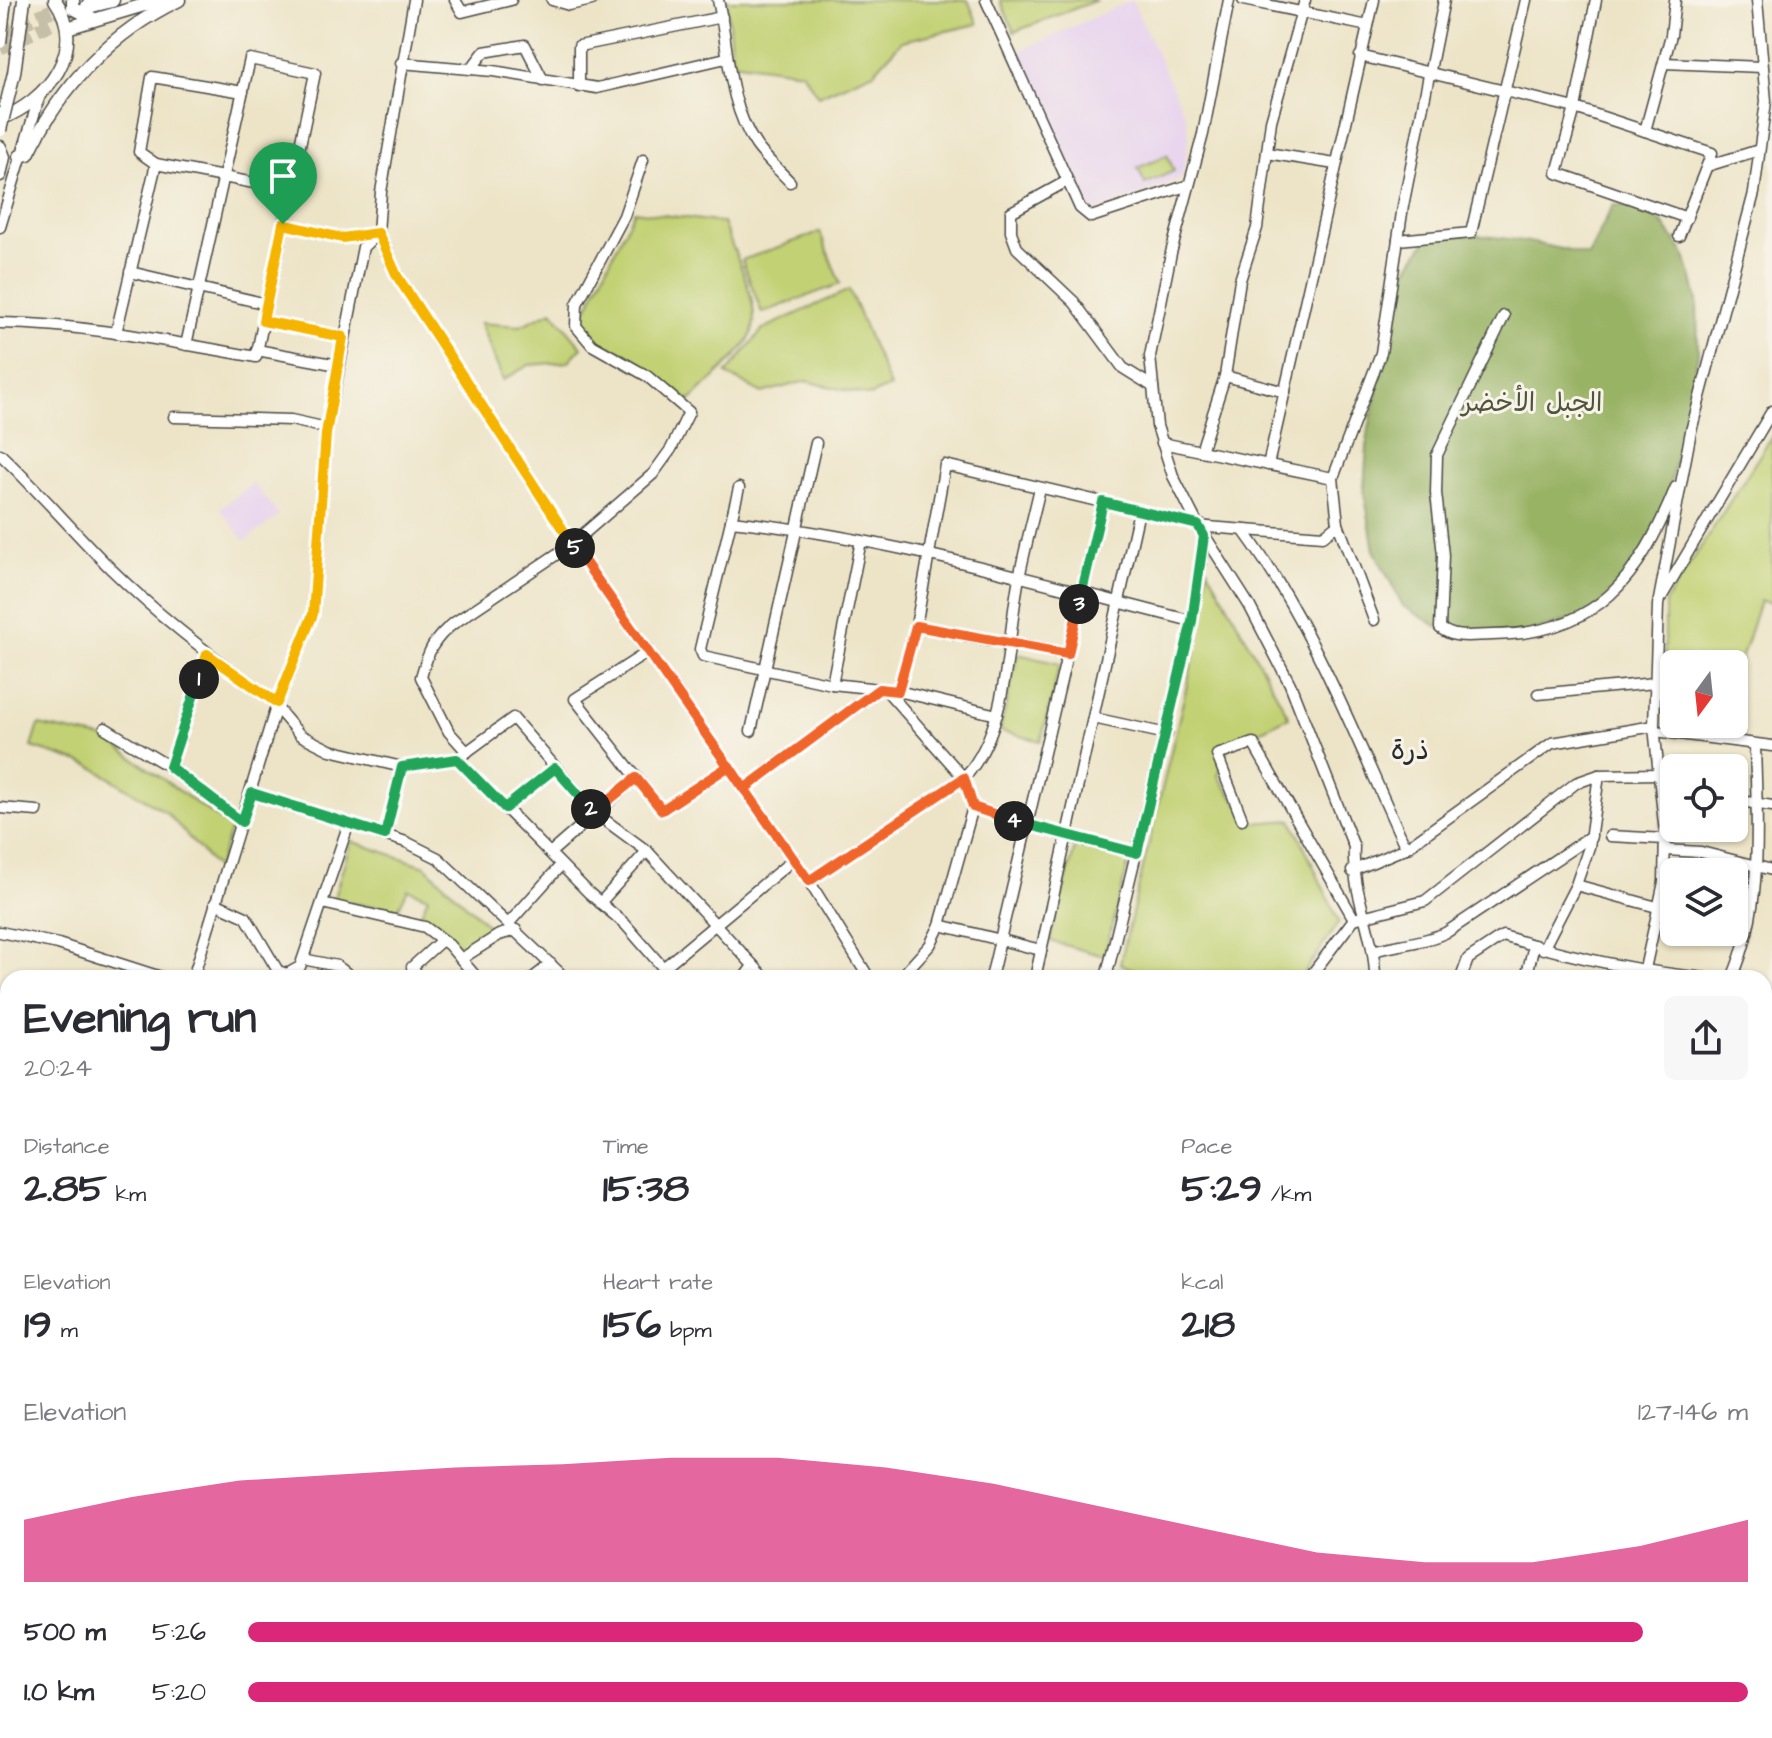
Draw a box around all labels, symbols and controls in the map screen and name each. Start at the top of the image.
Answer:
pin [249,142,317,224]
icon: arrive [261,154,305,198]
park label: الجبل الأخضر [1460,384,1602,421]
pin: 5 [555,528,595,568]
text: 5 [567,532,583,563]
pin: 3 [1059,584,1099,624]
text: 3 [1073,588,1085,619]
north arrow [1660,650,1748,738]
map controls [1660,650,1748,946]
pin: 1 [179,659,219,699]
text: 1 [198,663,200,694]
district label: ذرة [1391,731,1429,770]
button: locate [1660,754,1748,842]
pin: 2 [571,789,611,829]
text: 2 [585,793,597,824]
pin: 4 [994,801,1034,841]
text: 4 [1007,805,1021,836]
button: layers [1660,858,1748,946]
text: Evening run [24,989,256,1050]
button: share [1664,996,1748,1080]
text: 20:24 [24,1050,92,1086]
text: Distance [24,1131,110,1162]
text: Time [603,1131,649,1162]
text: Pace [1181,1131,1232,1162]
text: 2.85 [24,1162,107,1217]
text: 15:38 [603,1162,689,1217]
text: 5:29 [1181,1162,1262,1217]
text: km [107,1179,146,1210]
text: /km [1262,1179,1311,1210]
text: Elevation [24,1267,111,1298]
text: Heart rate [603,1267,713,1298]
text: kcal [1181,1267,1223,1298]
text: 19 [24,1298,52,1353]
text: 156 [603,1298,661,1353]
text: 218 [1181,1298,1235,1353]
text: m [52,1315,78,1346]
text: bpm [661,1315,712,1346]
text: Elevation [24,1394,126,1430]
text: 127–146 m [1638,1394,1748,1430]
text: 500 m [24,1614,106,1650]
text: 5:26 [152,1614,206,1650]
text: 1.0 km [24,1674,94,1710]
text: 5:20 [152,1674,206,1710]

